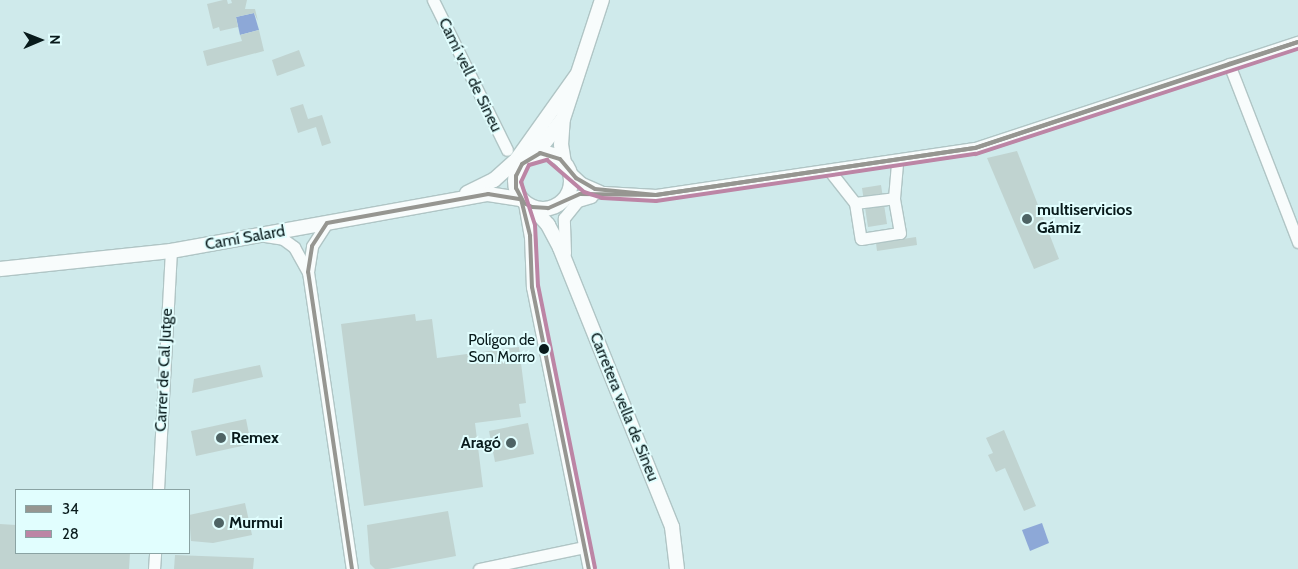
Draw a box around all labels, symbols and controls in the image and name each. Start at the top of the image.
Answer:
north arrow [15,15,65,65]
street label: Camí vell de Sineu [434,15,506,135]
text: N [46,35,64,45]
place label: multiservicios Gámiz [1037,200,1132,238]
marker: multiservicios Gámiz [1021,213,1033,225]
street label: Camí Salard [204,222,286,254]
street label: Carrer de Cal Jutge [151,308,177,432]
street label: Carretera vella de Sineu [585,330,663,484]
place label: Polígon de Son Morro [468,331,535,366]
marker: Polígon de Son Morro [539,344,549,354]
place label: Remex [231,428,279,448]
marker: Remex [215,432,227,444]
place label: Aragó [461,433,501,453]
marker: Aragó [505,437,517,449]
legend [15,489,190,554]
text: 34 [62,500,79,518]
place label: Murmui [229,513,283,533]
marker: Murmui [213,517,225,529]
text: 28 [62,525,79,543]

